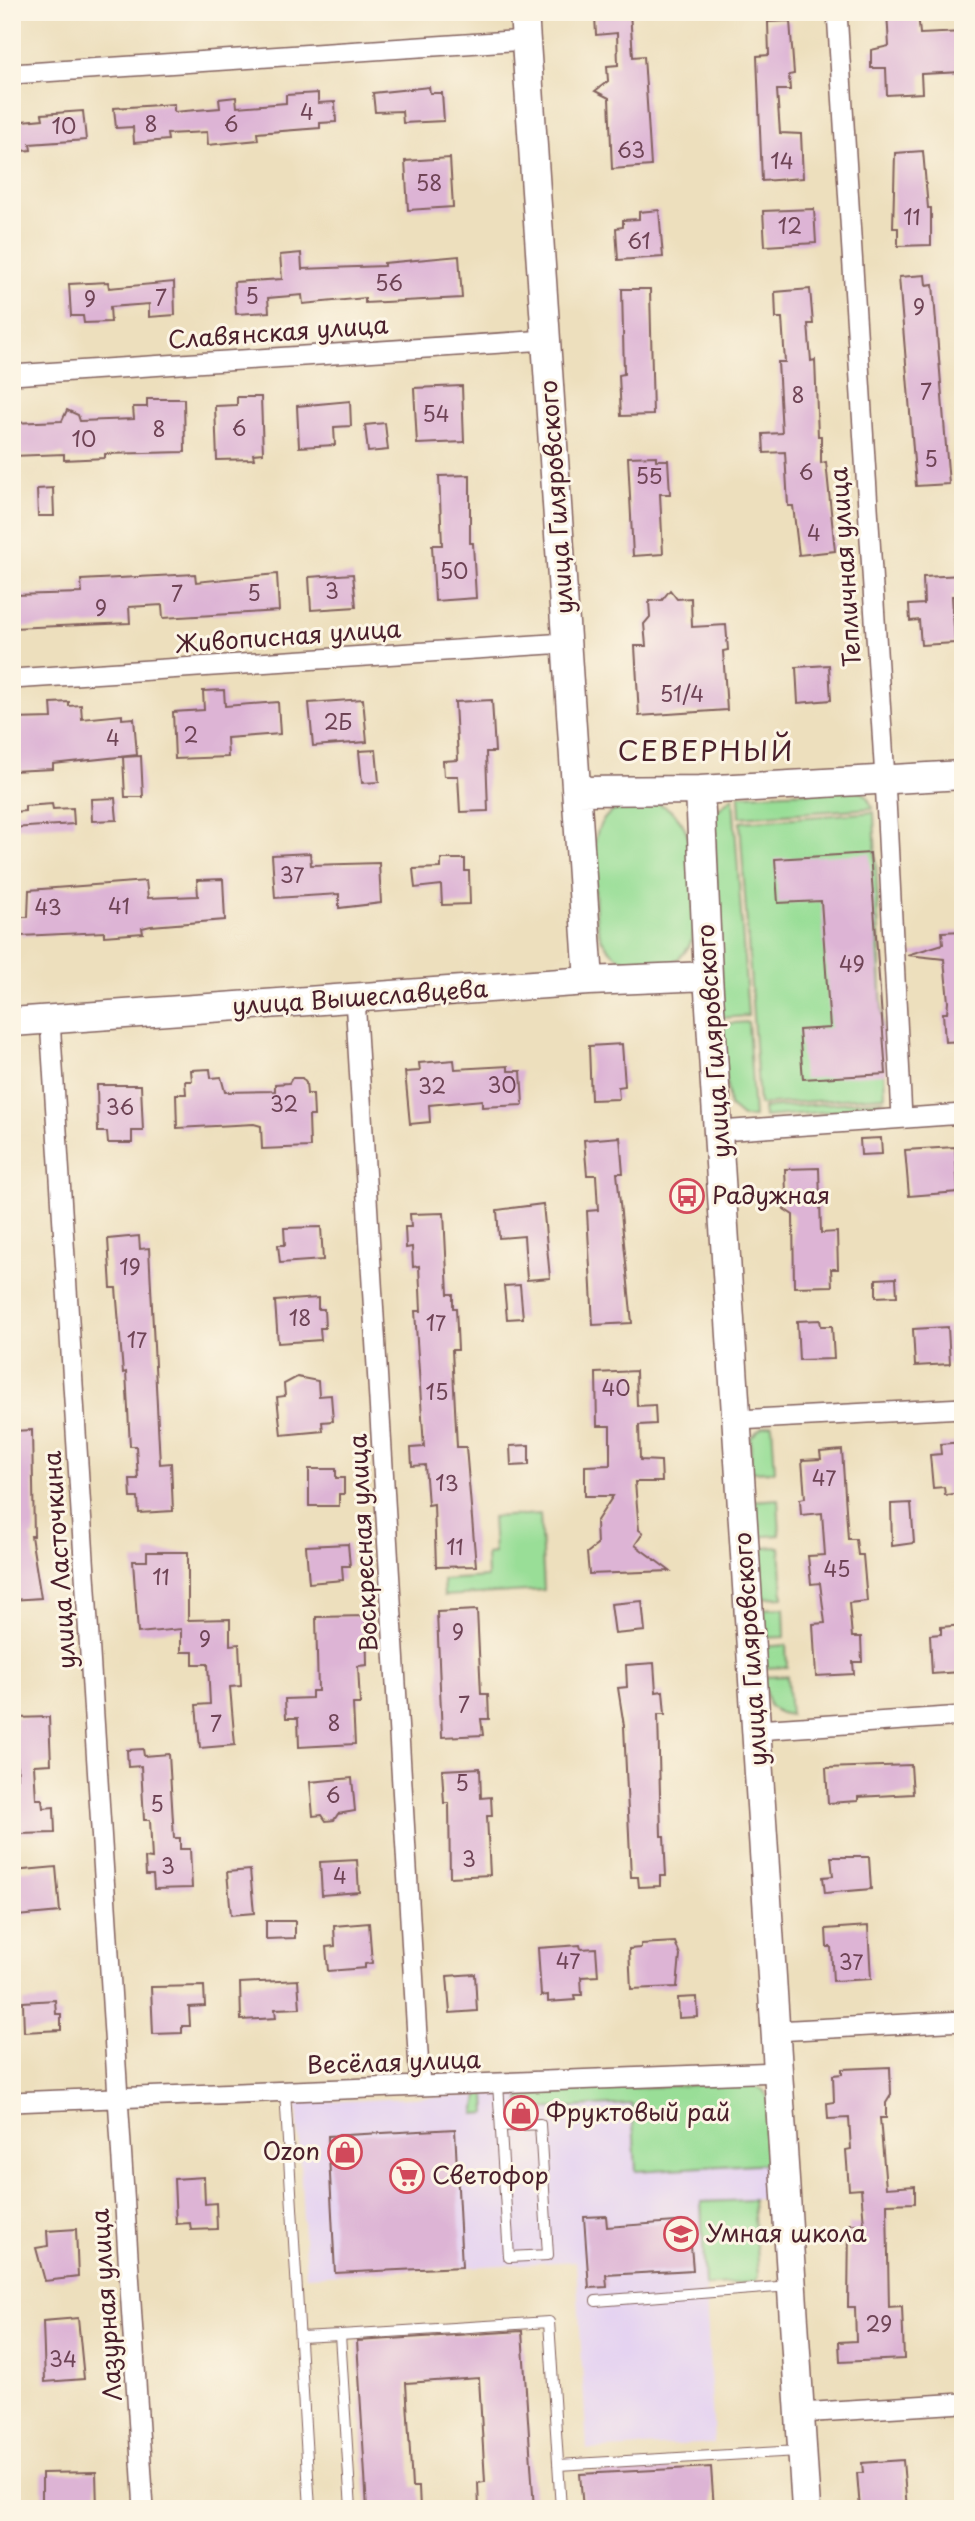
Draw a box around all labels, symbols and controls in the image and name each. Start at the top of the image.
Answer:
house number: 4 [300,95,314,127]
house number: 8 [144,107,158,139]
house number: 6 [224,107,238,139]
house number: 10 [52,109,76,141]
house number: 63 [617,133,645,165]
house number: 14 [770,144,794,176]
house number: 58 [416,166,442,198]
house number: 11 [903,200,921,232]
house number: 12 [778,209,802,241]
house number: 61 [627,224,651,256]
house number: 56 [375,266,403,298]
house number: 5 [245,279,259,311]
house number: 7 [155,281,167,313]
house number: 9 [84,282,96,314]
house number: 9 [913,290,925,322]
street label: Славянская улица [166,305,389,357]
house number: 7 [920,375,932,407]
house number: 8 [791,378,805,410]
street label: улица Гиляровского [529,379,581,615]
house number: 54 [422,397,450,429]
house number: 6 [232,411,246,443]
house number: 8 [152,412,166,444]
house number: 10 [72,422,96,454]
house number: 5 [924,442,938,474]
house number: 6 [799,455,813,487]
house number: 55 [635,459,663,491]
street label: Тепличная улица [819,466,869,668]
house number: 4 [807,516,821,548]
house number: 50 [440,554,468,586]
house number: 3 [325,574,339,606]
house number: 5 [247,576,261,608]
house number: 7 [171,577,183,609]
house number: 9 [95,591,107,623]
street label: Живописная улица [174,609,402,661]
house number: 51/4 [660,677,704,709]
house number: 2Б [324,705,352,737]
house number: 2 [184,718,198,750]
house number: 4 [106,721,120,753]
district label: СЕВЕРНЫЙ [617,728,795,771]
house number: 37 [280,858,304,890]
house number: 41 [108,889,130,921]
house number: 43 [34,890,62,922]
street label: улица Гиляровского [686,923,738,1159]
house number: 49 [839,947,865,979]
street label: улица Вышеславцева [231,969,489,1023]
house number: 30 [487,1068,517,1100]
house number: 32 [418,1069,446,1101]
house number: 32 [270,1087,298,1119]
house number: 36 [106,1090,134,1122]
place label: Радужная [712,1176,830,1212]
bus stop icon: Радужная [668,1177,706,1215]
house number: 19 [119,1250,141,1282]
house number: 18 [289,1301,311,1333]
house number: 17 [426,1306,446,1338]
house number: 17 [127,1323,147,1355]
house number: 40 [601,1371,631,1403]
house number: 15 [426,1375,448,1407]
street label: Воскресная улица [338,1433,386,1653]
street label: улица Ласточкина [32,1450,84,1671]
house number: 47 [812,1461,836,1493]
house number: 13 [435,1466,459,1498]
house number: 11 [446,1530,464,1562]
street label: улица Гиляровского [723,1531,775,1767]
house number: 45 [824,1552,850,1584]
house number: 11 [152,1560,170,1592]
house number: 9 [452,1615,464,1647]
house number: 9 [199,1622,211,1654]
house number: 7 [458,1688,470,1720]
house number: 8 [327,1706,341,1738]
house number: 7 [210,1707,222,1739]
house number: 5 [455,1766,469,1798]
house number: 6 [326,1778,340,1810]
house number: 5 [150,1787,164,1819]
house number: 3 [462,1842,476,1874]
house number: 3 [161,1849,175,1881]
house number: 4 [333,1859,347,1891]
house number: 47 [556,1944,580,1976]
house number: 37 [839,1945,863,1977]
street label: Весёлая улица [306,2040,481,2082]
place label: Фруктовый рай [546,2093,730,2129]
shop icon: Фруктовый рай [502,2094,540,2132]
place label: Ozon [263,2132,320,2168]
shop icon: Ozon [326,2133,364,2171]
place label: Светофор [432,2156,549,2192]
supermarket icon: Светофор [388,2157,426,2195]
street label: Лазурная улица [80,2208,130,2403]
place label: Умная школа [706,2214,867,2250]
school or university icon: Умная школа [662,2215,700,2253]
house number: 29 [866,2307,892,2339]
house number: 34 [49,2342,77,2374]

